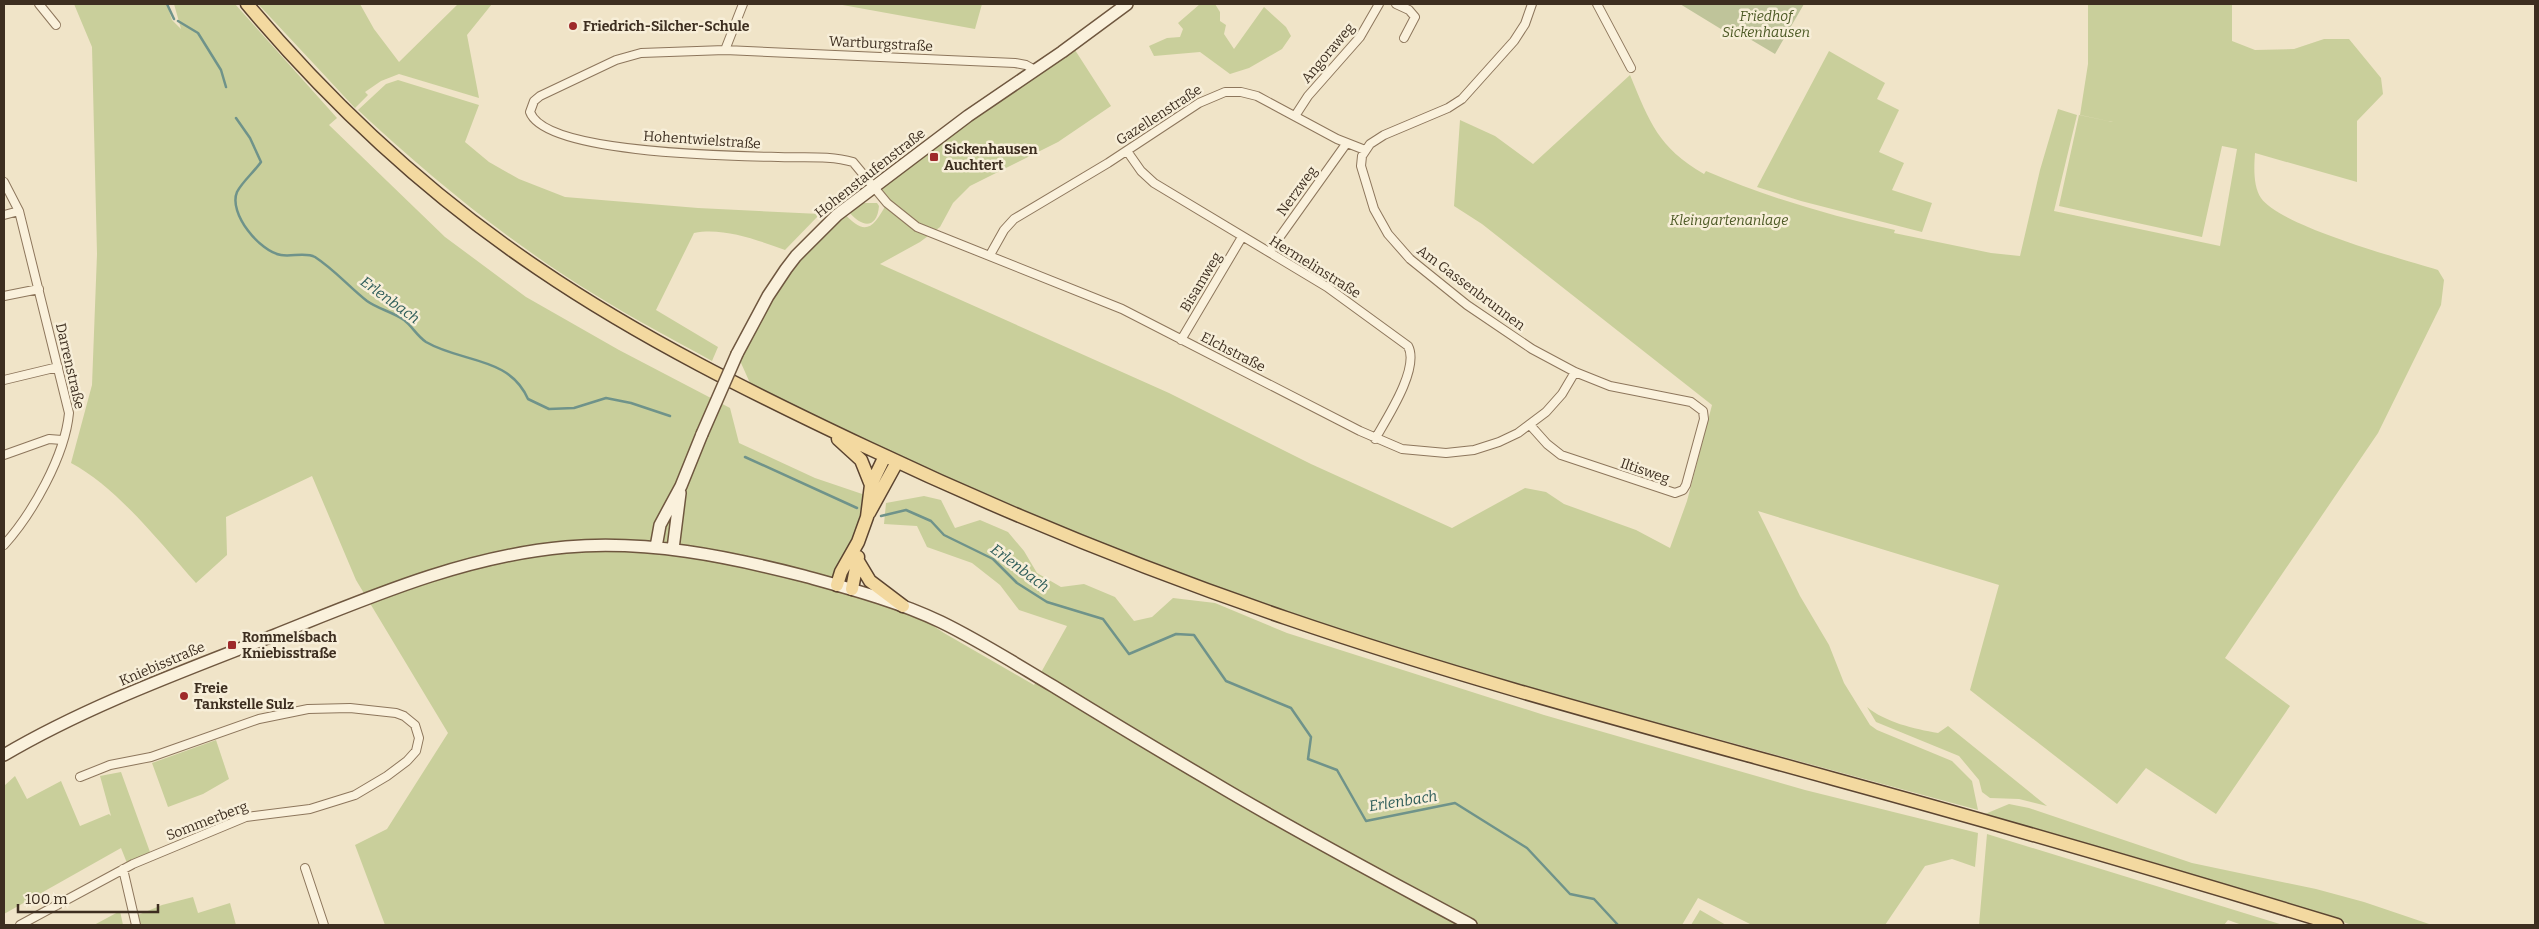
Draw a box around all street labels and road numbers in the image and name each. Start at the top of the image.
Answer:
street label: Angoraweg [1298,19,1358,87]
street label: Wartburgstraße [829,33,933,55]
street label: Gazellenstraße [1113,81,1205,149]
street label: Hohenstaufenstraße [811,125,929,221]
street label: Hohentwielstraße [643,127,761,153]
street label: Nerzweg [1273,163,1321,219]
street label: Hermelinstraße [1266,232,1364,302]
street label: Am Gassenbrunnen [1414,242,1528,334]
street label: Bisamweg [1177,249,1226,315]
street label: Darrenstraße [52,321,88,411]
street label: Elchstraße [1198,329,1268,375]
street label: Iltisweg [1618,455,1672,487]
street label: Kniebisstraße [117,638,207,690]
street label: Sommerberg [164,798,250,844]

